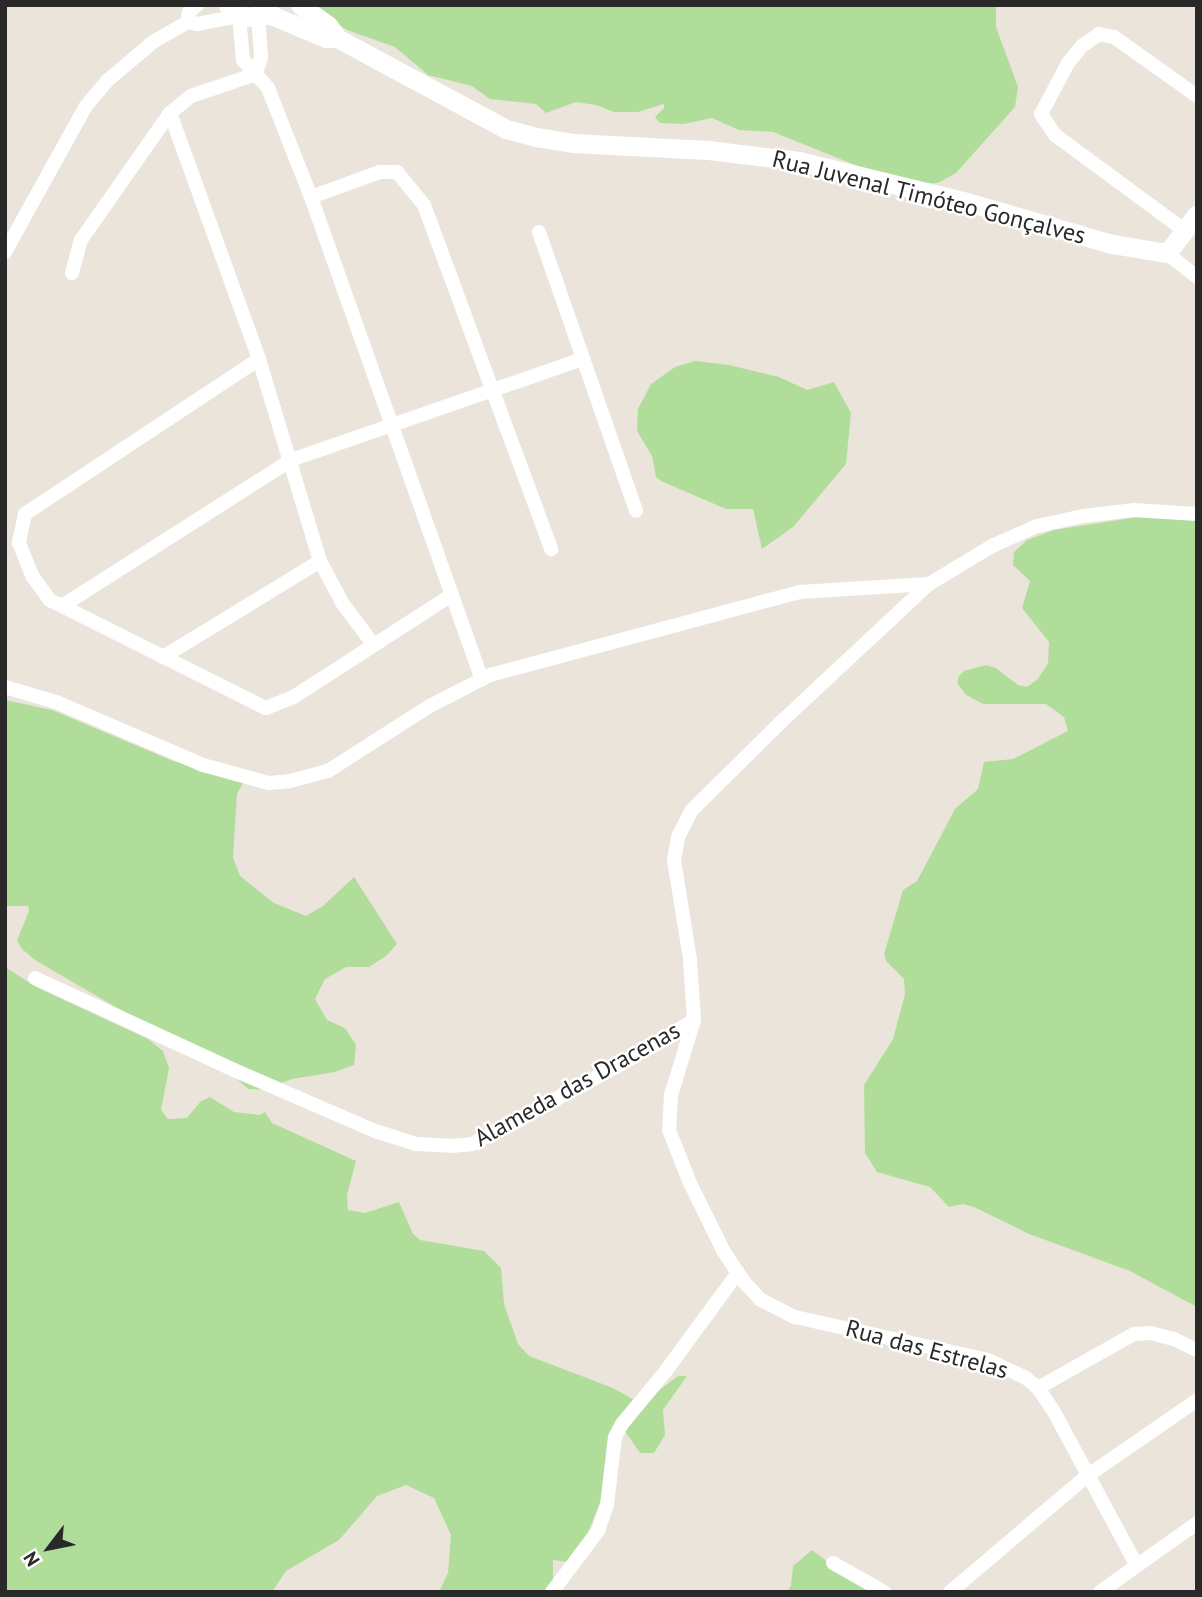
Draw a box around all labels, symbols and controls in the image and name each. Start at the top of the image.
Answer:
street label: Rua Juvenal Timóteo Gonçalves [769,144,1089,250]
street label: Alameda das Dracenas [469,1016,685,1152]
street label: Rua das Estrelas [843,1313,1011,1385]
north arrow [14,1513,84,1583]
text: N [18,1547,45,1571]

